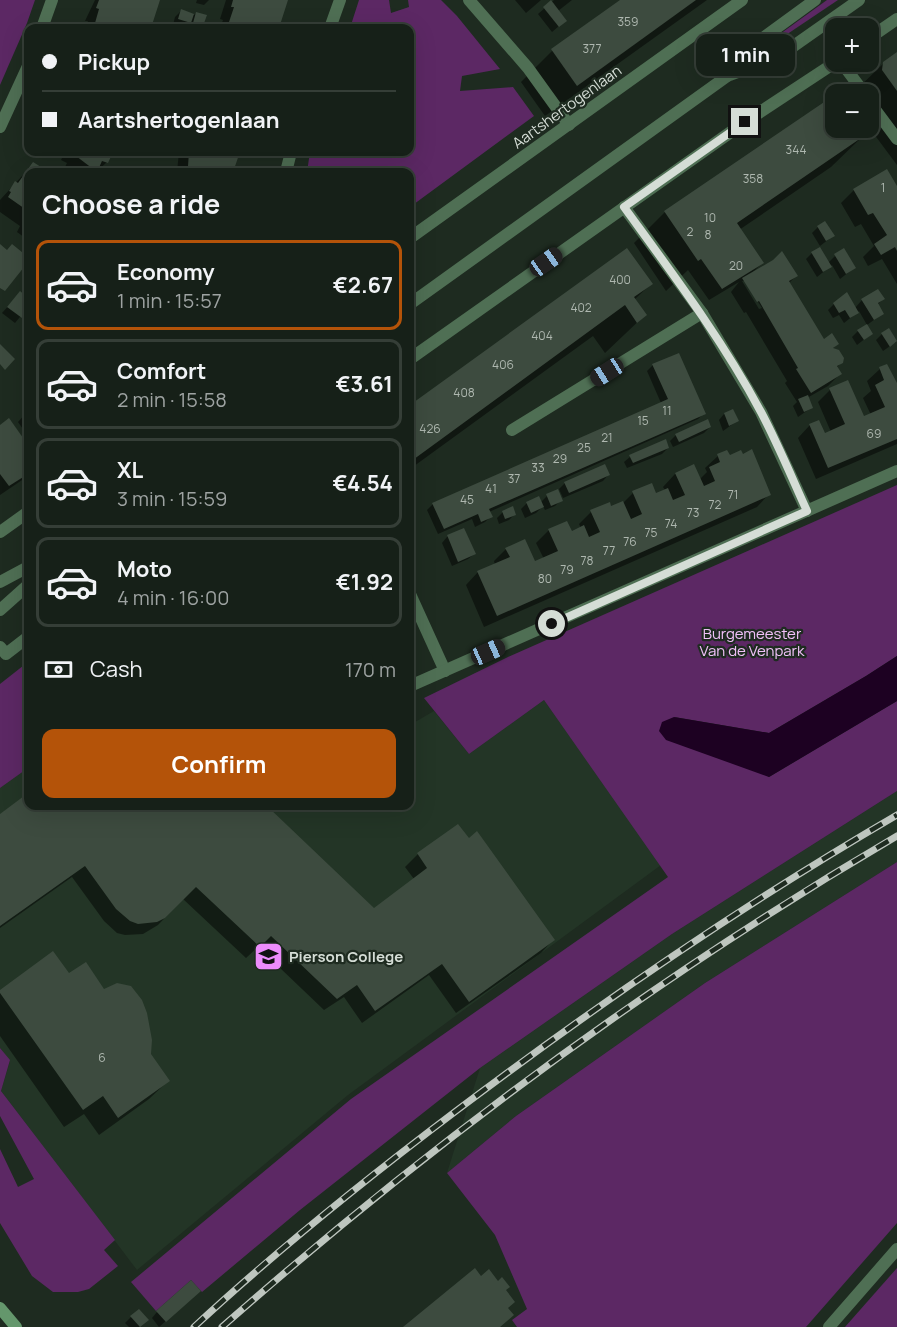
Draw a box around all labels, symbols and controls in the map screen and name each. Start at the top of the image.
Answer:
house number: 359 [617,13,639,30]
map controls [825,18,879,138]
button: + [825,18,879,72]
callout: 1 min [696,35,795,77]
house number: 377 [582,40,602,57]
text: 1 min [721,41,770,68]
text: Pickup [78,47,150,77]
street label: Aartshertogenlaan [508,60,626,153]
button: − [825,84,879,138]
text: Aartshertogenlaan [78,105,279,135]
route end [731,108,758,135]
house number: 344 [786,141,806,158]
house number: 358 [743,170,763,187]
house number: 1 [881,179,885,196]
text: Choose a ride [42,185,220,222]
house number: 10 [704,209,716,226]
house number: 2 [687,223,694,240]
house number: 8 [705,226,712,243]
car [526,244,566,280]
text: Economy [117,257,215,287]
house number: 20 [729,257,743,274]
icon: car [45,258,99,312]
text: €2.67 [333,270,393,300]
house number: 400 [609,271,631,288]
text: 1 min · 15:57 [117,287,222,314]
house number: 402 [570,299,592,316]
house number: 404 [531,327,553,344]
car [587,355,627,389]
text: Comfort [117,356,206,386]
house number: 406 [492,356,514,373]
icon: car [45,357,99,411]
text: €3.61 [336,369,393,399]
house number: 408 [453,384,475,401]
text: 2 min · 15:58 [117,386,227,413]
house number: 11 [662,402,672,419]
house number: 15 [637,412,649,429]
house number: 426 [419,420,441,437]
house number: 69 [867,425,881,442]
house number: 21 [601,429,613,446]
house number: 25 [577,439,591,456]
house number: 29 [553,450,567,467]
text: XL [117,455,143,485]
icon: car [45,456,99,510]
house number: 33 [531,459,545,476]
text: €4.54 [333,468,393,498]
house number: 37 [508,470,520,487]
house number: 41 [485,480,497,497]
text: 3 min · 15:59 [117,485,227,512]
house number: 71 [728,486,738,503]
house number: 45 [460,491,474,508]
house number: 72 [709,496,722,513]
house number: 73 [687,504,699,521]
house number: 74 [665,515,677,532]
house number: 75 [645,524,658,541]
house number: 76 [623,533,637,550]
house number: 77 [603,542,615,559]
house number: 78 [581,552,594,569]
text: Moto [117,554,172,584]
icon: car [45,555,99,609]
house number: 79 [560,561,574,578]
text: €1.92 [336,567,393,597]
house number: 80 [538,570,552,587]
text: 4 min · 16:00 [117,584,229,611]
route start [538,610,565,637]
park label: Burgemeester Van de Venpark [700,623,805,661]
car [468,636,508,668]
icon: cash [42,653,75,686]
text: Cash [90,654,143,684]
text: 170 m [345,656,396,683]
button: Confirm [42,729,396,798]
school or university icon: Pierson College [252,941,284,973]
place label: Pierson College [289,946,403,967]
house number: 6 [98,1049,106,1066]

